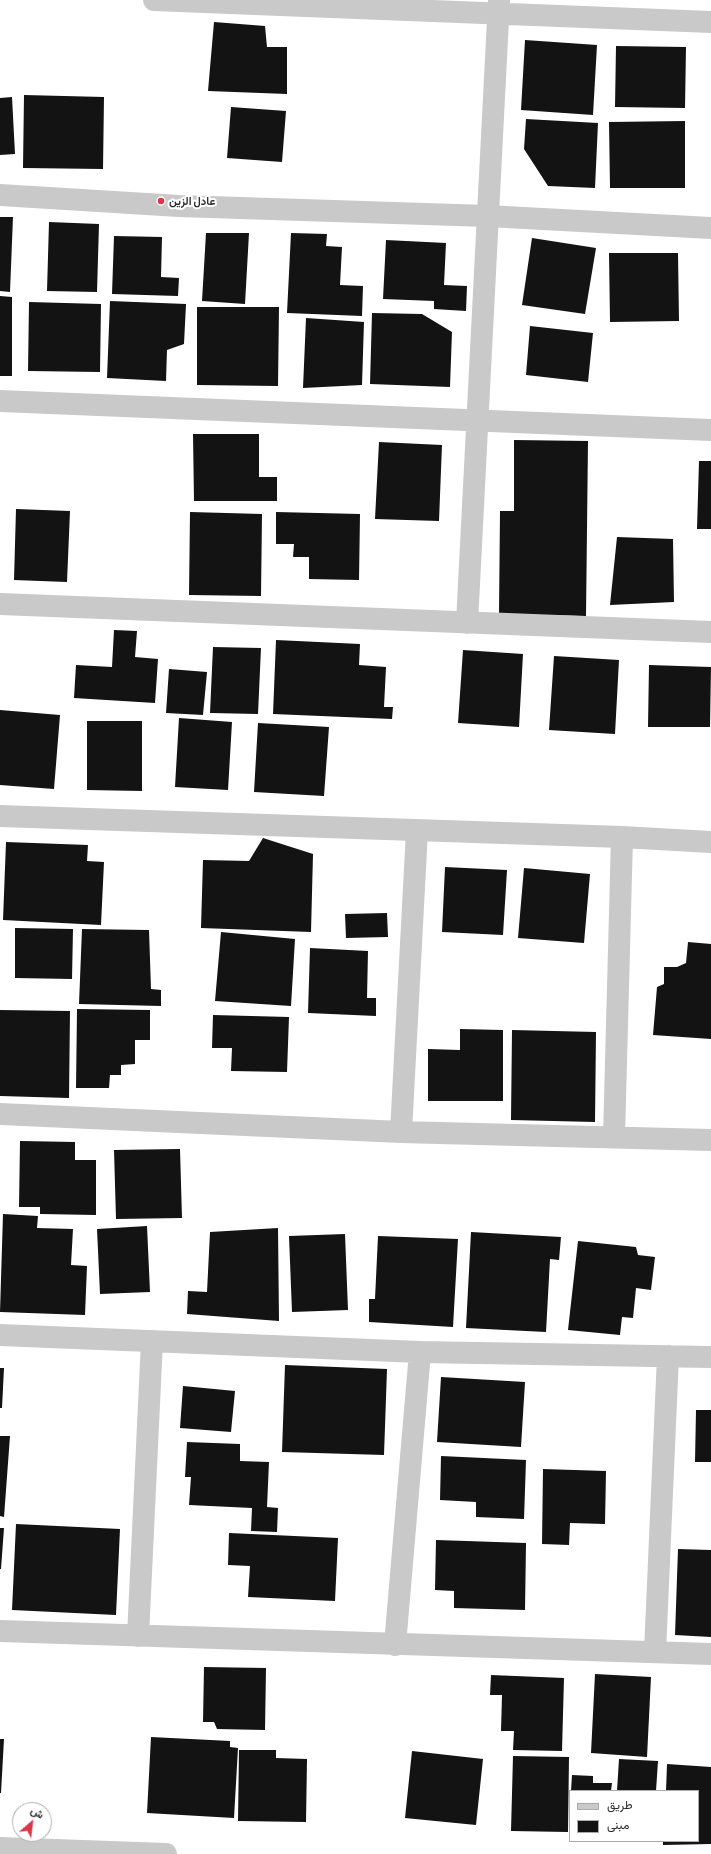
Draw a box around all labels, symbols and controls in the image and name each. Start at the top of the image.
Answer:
place label: عادل الزين [169,194,215,208]
marker: عادل الزين [156,196,166,206]
legend [569,1790,699,1842]
text: طريق [607,1797,632,1811]
north arrow [12,1802,52,1842]
text: ش [29,1803,46,1821]
text: مبنى [607,1817,629,1831]

